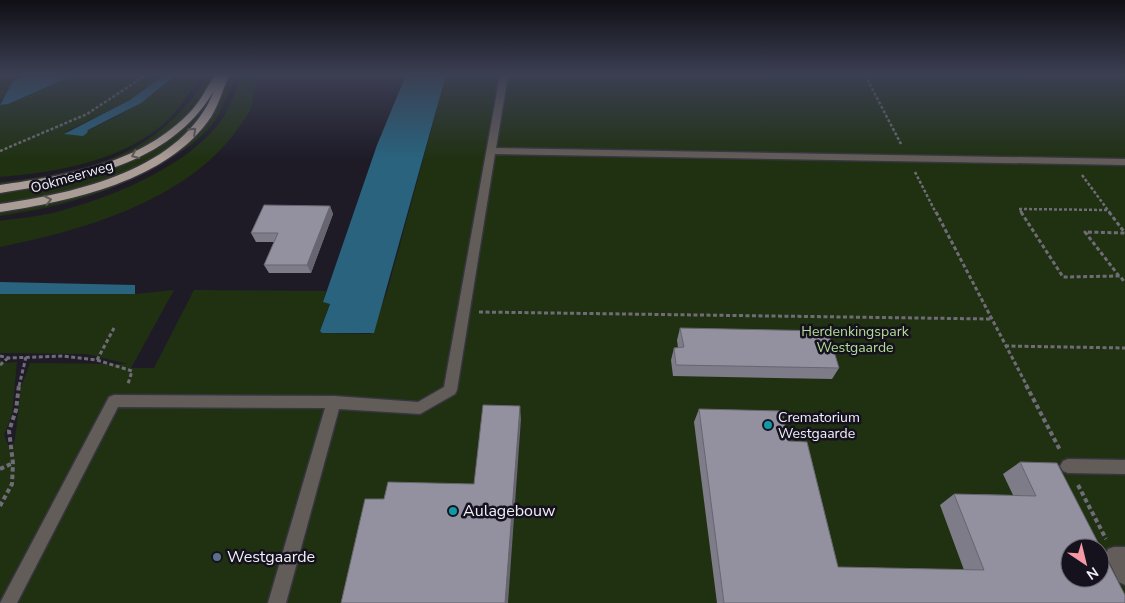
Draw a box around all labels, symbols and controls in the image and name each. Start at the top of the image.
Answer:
one-way arrow [187,128,196,137]
one-way arrow [131,149,140,159]
street label: Ookmeerweg [28,156,116,198]
one-way arrow [44,195,52,206]
park label: Herdenkingspark Westgaarde [801,322,910,357]
place label: Crematorium Westgaarde [778,408,860,443]
marker: Crematorium Westgaarde [762,419,774,431]
place label: Aulagebouw [463,500,556,522]
marker: Aulagebouw [447,505,459,517]
north arrow [1060,538,1110,588]
place label: Westgaarde [227,546,315,568]
marker: Westgaarde [211,551,223,563]
text: N [1082,562,1102,584]

